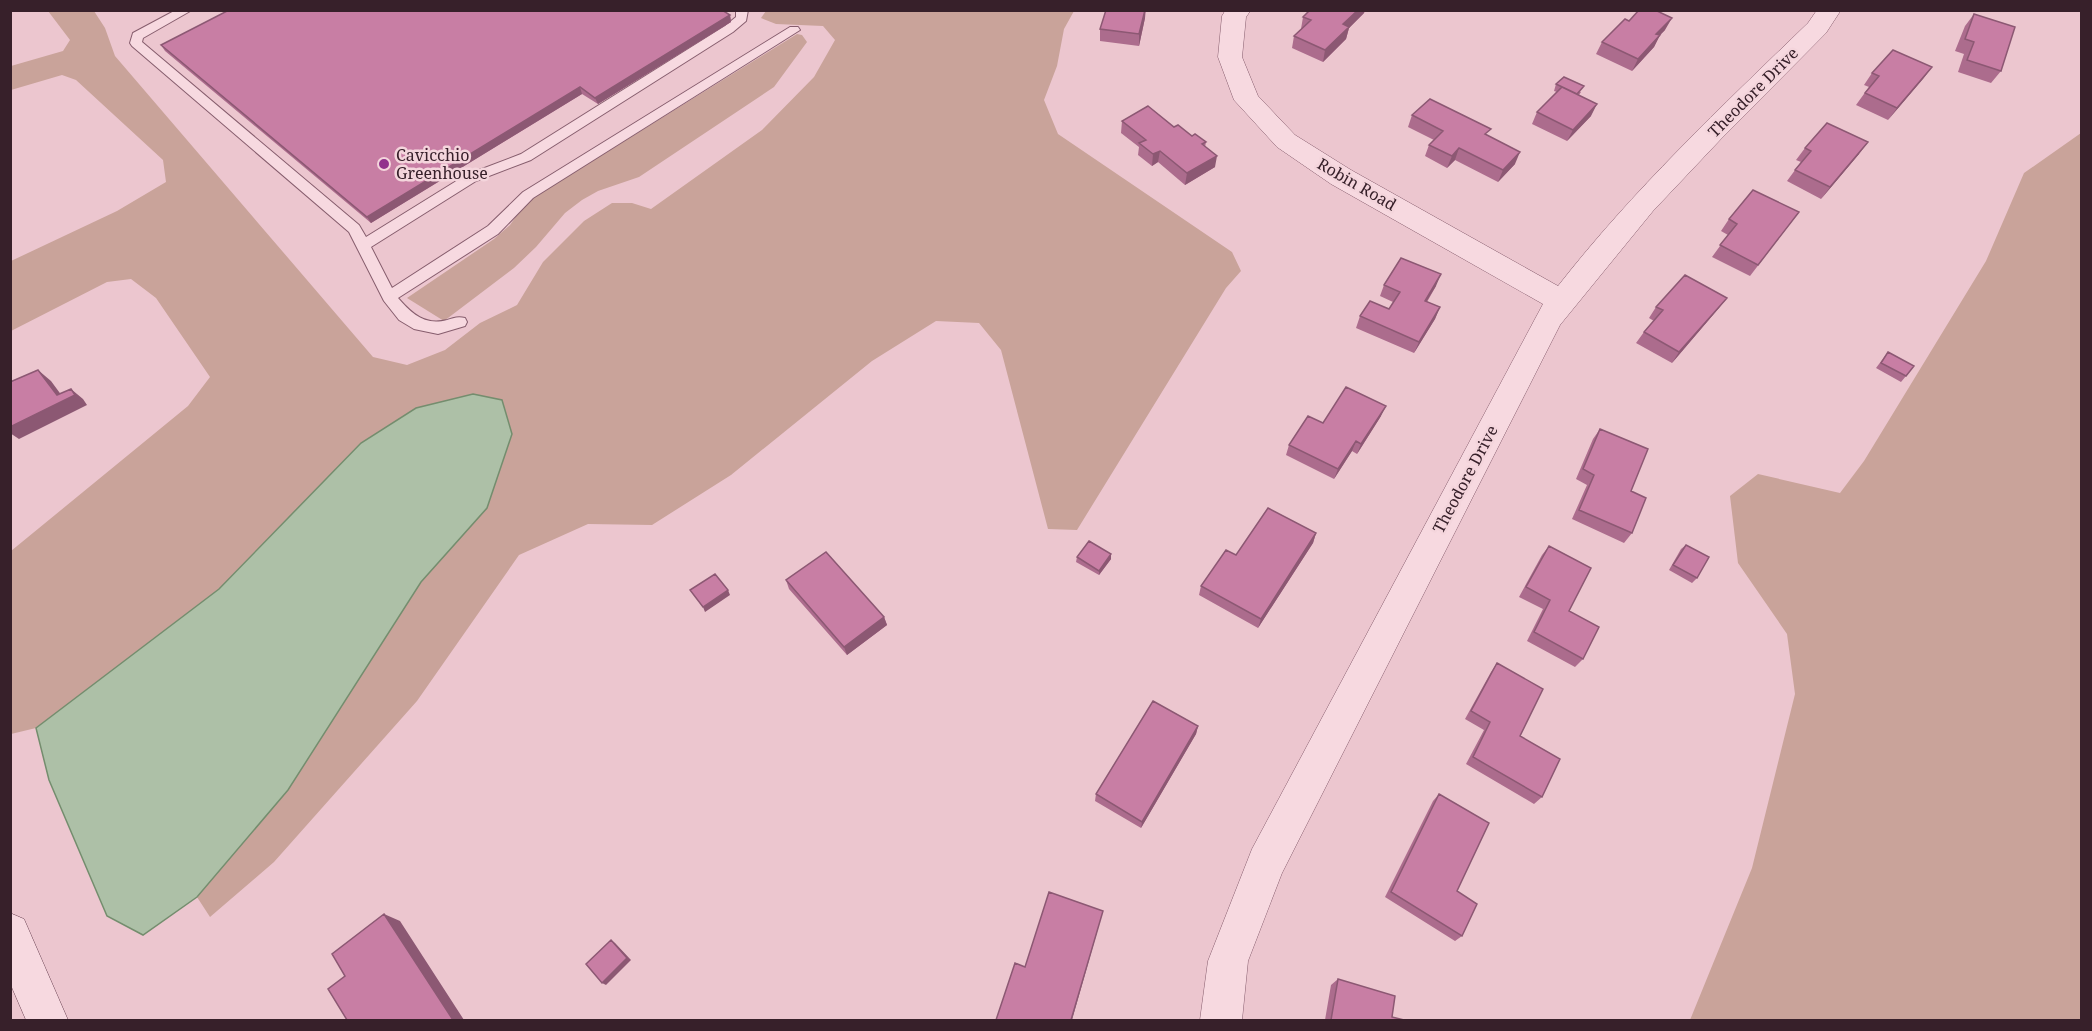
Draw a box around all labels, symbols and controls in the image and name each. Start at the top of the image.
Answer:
street label: Theodore Drive [1703,42,1803,142]
place label: Cavicchio Greenhouse [396,144,488,184]
street label: Robin Road [1314,153,1401,216]
marker: Cavicchio Greenhouse [377,157,391,171]
street label: Theodore Drive [1427,421,1503,537]

